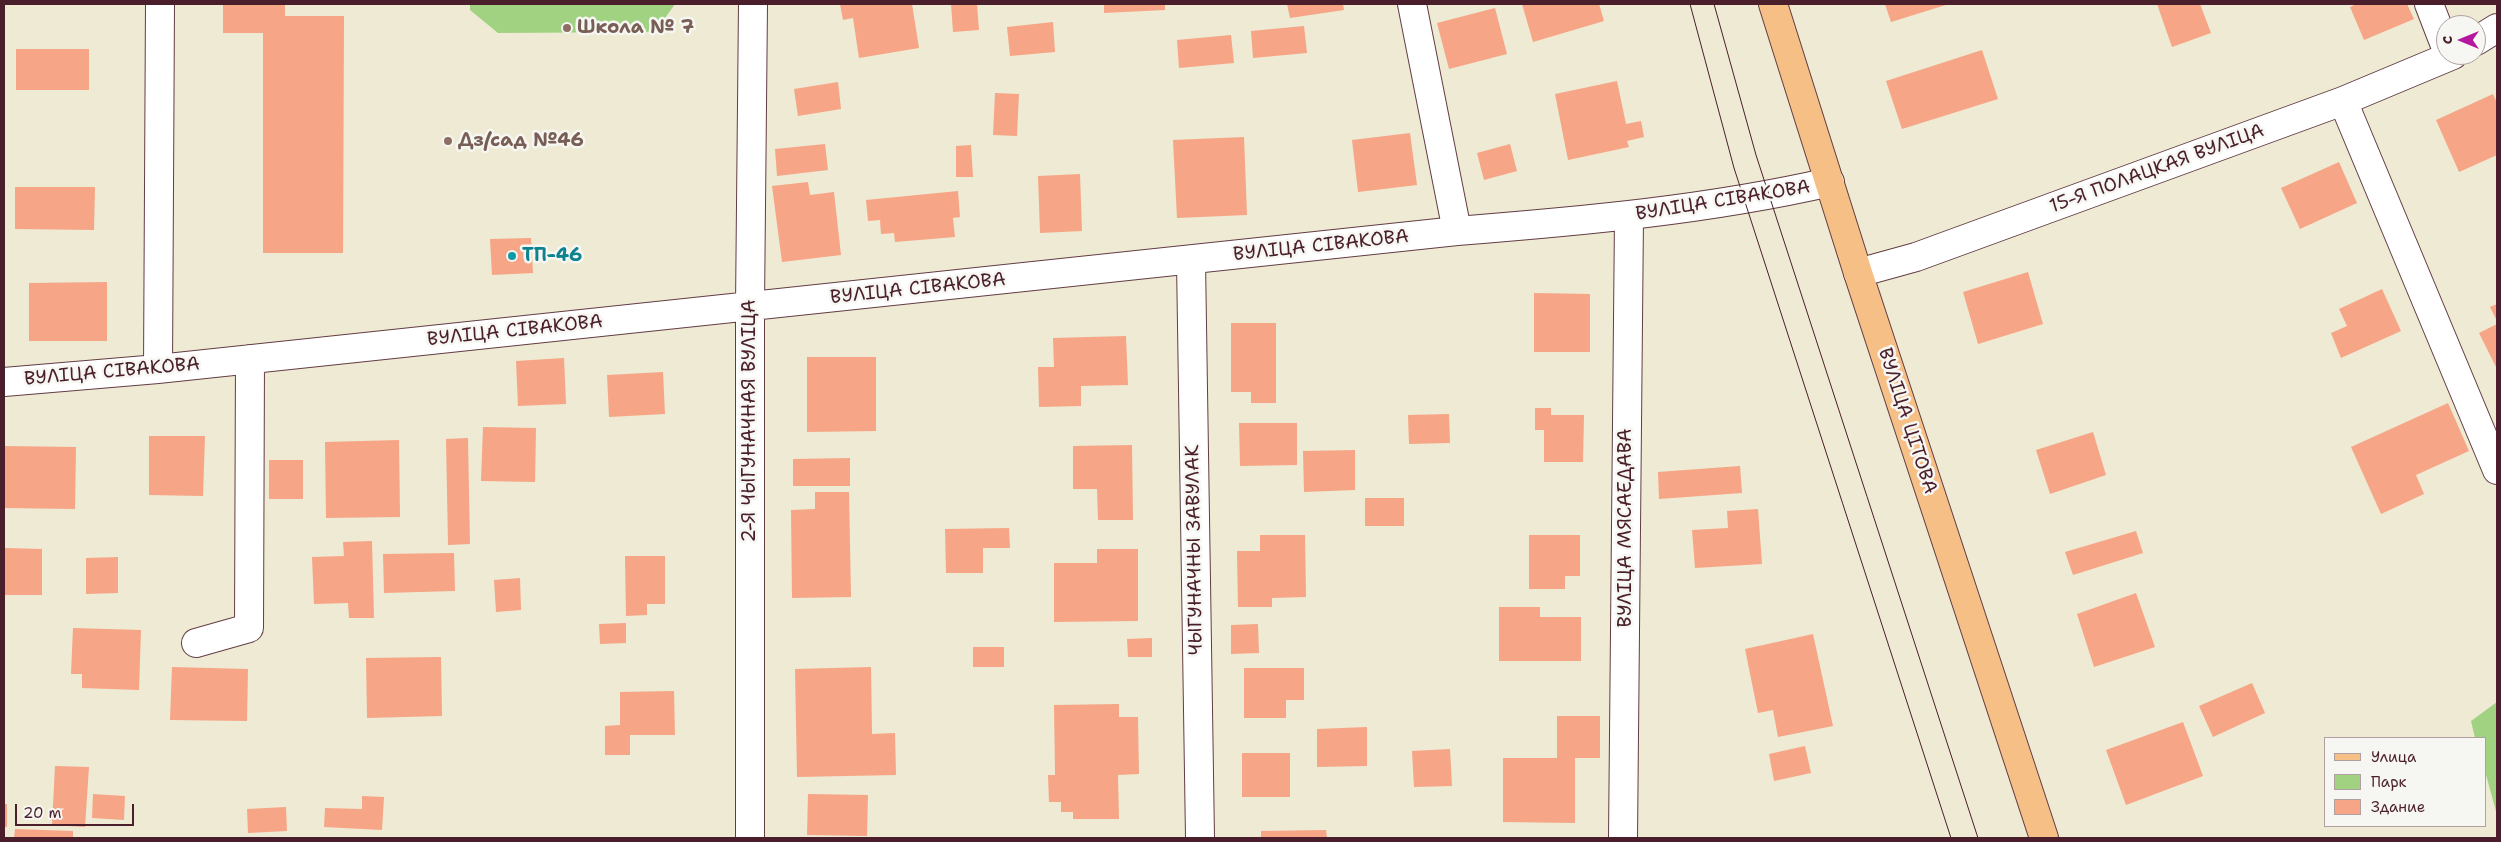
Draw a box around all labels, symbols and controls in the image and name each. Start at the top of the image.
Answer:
north arrow [2436,15,2486,65]
place label: Школа № 7 [577,17,694,39]
marker: Школа № 7 [561,22,573,34]
text: С [2438,36,2456,44]
street label: 15-Я ПОЛАЦКАЯ ВУЛІЦА [2047,120,2267,218]
place label: Дз/сад №46 [458,130,584,152]
marker: Дз/сад №46 [442,135,454,147]
street label: ВУЛІЦА СІВАКОВА [1634,176,1812,226]
street label: ВУЛІЦА СІВАКОВА [1232,225,1410,267]
place label: ТП-46 [522,245,582,267]
marker: ТП-46 [506,250,518,262]
street label: ВУЛІЦА СІВАКОВА [829,268,1007,310]
street label: 2-Я ЧЫГУНАЧНАЯ ВУЛІЦА [739,299,761,543]
street label: ВУЛІЦА СІВАКОВА [426,310,604,352]
street label: ВУЛІЦА ЦІТОВА [1873,345,1941,497]
street label: ВУЛІЦА СІВАКОВА [23,353,201,391]
street label: ВУЛІЦА МЯСАЕДАВА [1615,428,1637,628]
street label: ЧЫГУНАЧНЫ ЗАВУЛАК [1182,444,1208,656]
legend [2324,737,2486,827]
text: Улица [2371,747,2416,767]
text: Парк [2371,772,2407,792]
scale bar [18,794,136,826]
text: Здание [2371,797,2425,817]
text: 20 m [23,803,62,823]

